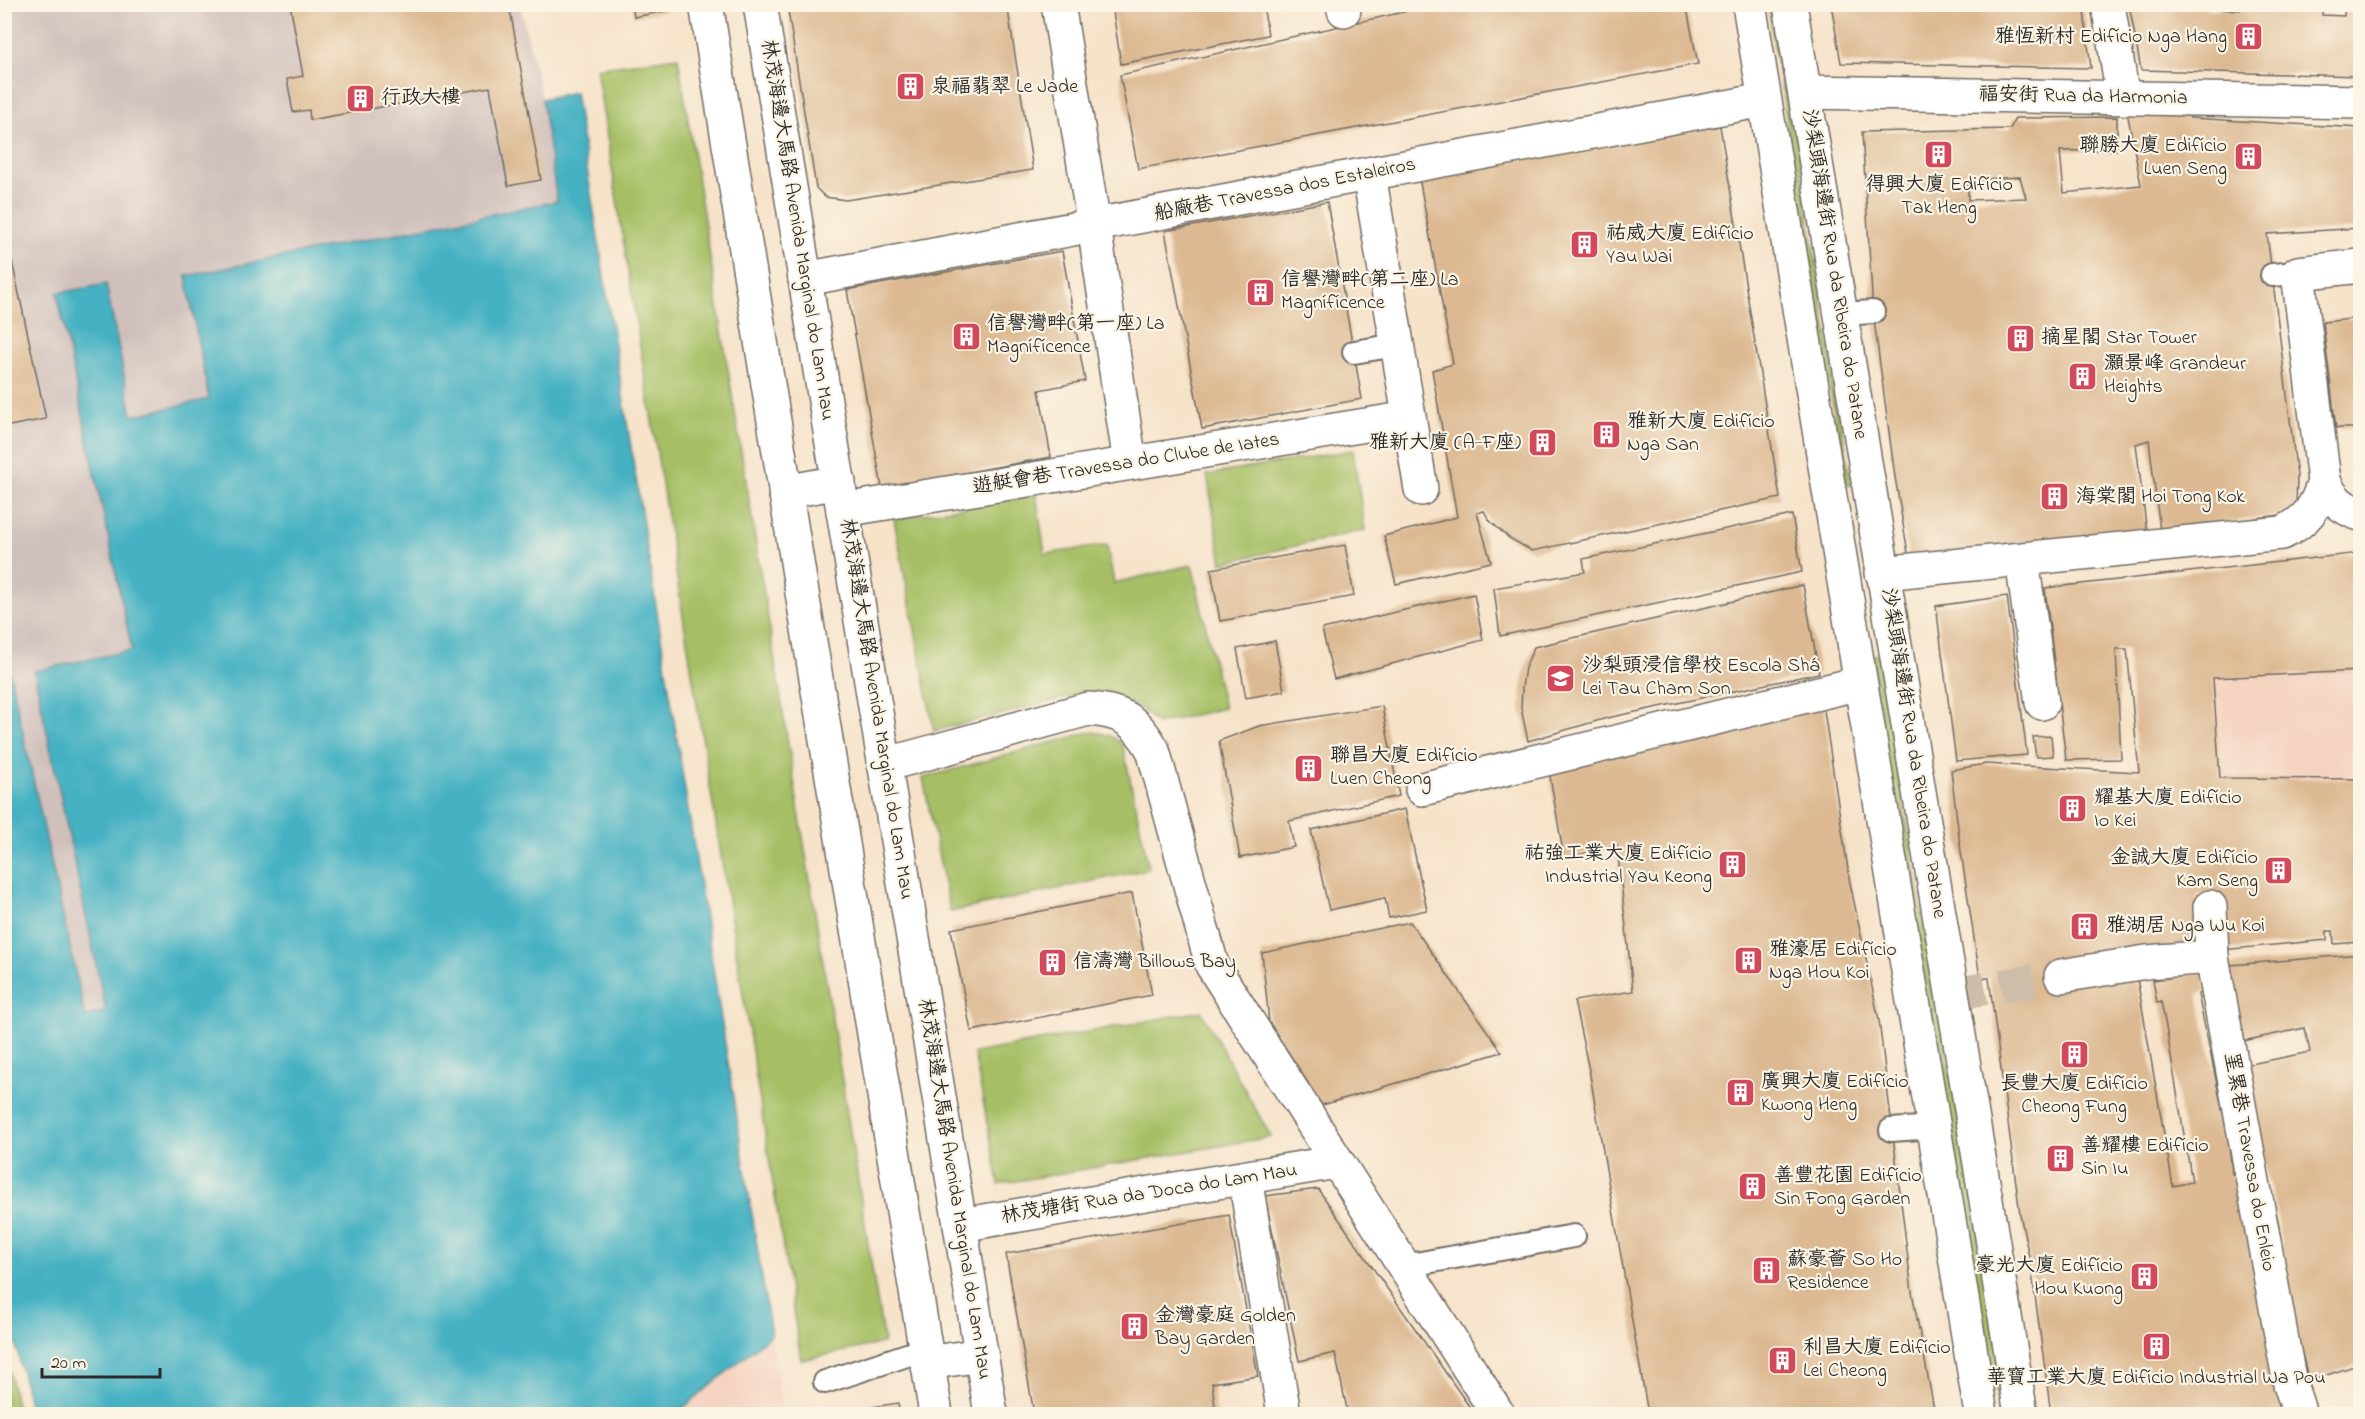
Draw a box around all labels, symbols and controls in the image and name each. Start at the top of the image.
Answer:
building icon: 雅恆新村 Edifício Nga Hang [2232,21,2264,53]
place label: 雅恆新村 Edifício Nga Hang [1995,23,2227,53]
street label: 林茂海邊大馬路 Avenida Marginal do Lam Mau [752,37,841,423]
building icon: 泉福翡翠 Le Jade [894,71,926,103]
place label: 泉福翡翠 Le Jade [931,73,1078,102]
street label: 福安街 Rua da Harmonia [1978,81,2188,113]
building icon: 行政大樓 [344,82,376,114]
place label: 行政大樓 [381,84,461,113]
street label: 沙梨頭海邊街 Rua da Ribeira do Patane [1794,107,1874,441]
place label: 聯勝大廈 Edifício Luen Seng [2079,132,2227,185]
building icon: 得興大廈 Edifício Tak Heng [1923,138,1955,170]
building icon: 聯勝大廈 Edifício Luen Seng [2232,141,2264,173]
street label: 船廠巷 Travessa dos Estaleiros [1152,150,1418,230]
place label: 得興大廈 Edifício Tak Heng [1865,171,2013,224]
place label: 祐威大廈 Edifício Yau Wai [1606,220,1754,272]
building icon: 祐威大廈 Edifício Yau Wai [1569,229,1601,261]
place label: 信譽灣畔(第二座) La Magnífícence [1281,266,1458,319]
building icon: 信譽灣畔(第二座) La Magnífícence [1244,276,1276,308]
place label: 信譽灣畔(第一座) La Magnífícence [987,310,1164,363]
building icon: 信譽灣畔(第一座) La Magnífícence [950,320,982,352]
building icon: 摘星閣 Star Tower [2004,322,2036,354]
place label: 摘星閣 Star Tower [2041,324,2198,353]
place label: 灝景峰 Grandeur Heights [2104,350,2247,403]
building icon: 灝景峰 Grandeur Heights [2067,360,2099,392]
place label: 雅新大廈 Edifício Nga San [1627,408,1775,461]
building icon: 雅新大廈 Edifício Nga San [1590,418,1622,450]
street label: 遊艇會巷 Travessa do Clube de Iates [970,425,1282,503]
building icon: 雅新大廈 (A-F座) [1526,427,1558,459]
place label: 雅新大廈 (A-F座) [1369,429,1521,458]
building icon: 海棠閣 Hoi Tong Kok [2039,481,2071,513]
place label: 海棠閣 Hoi Tong Kok [2076,483,2245,513]
street label: 林茂海邊大馬路 Avenida Marginal do Lam Mau [831,516,920,902]
street label: 沙梨頭海邊街 Rua da Ribeira do Patane [1873,586,1953,920]
place label: 沙梨頭浸信學校 Escola Shá Lei Tau Cham Son [1582,652,1820,704]
school or university icon: 沙梨頭浸信學校 Escola Shá Lei Tau Cham Son [1545,662,1577,694]
place label: 聯昌大廈 Edifício Luen Cheong [1330,742,1478,795]
building icon: 聯昌大廈 Edifício Luen Cheong [1293,752,1325,784]
place label: 耀基大廈 Edifício Io Kei [2094,784,2242,836]
building icon: 耀基大廈 Edifício Io Kei [2057,793,2089,825]
place label: 祐強工業大廈 Edifício Industrial Yau Keong [1524,840,1712,893]
place label: 金誠大廈 Edifício Kam Seng [2110,844,2258,897]
building icon: 祐強工業大廈 Edifício Industrial Yau Keong [1717,849,1749,881]
building icon: 金誠大廈 Edifício Kam Seng [2263,854,2295,886]
building icon: 雅湖居 Nga Wu Koi [2069,910,2101,942]
place label: 雅湖居 Nga Wu Koi [2106,912,2265,942]
place label: 雅濠居 Edifício Nga Hou Koi [1769,936,1897,989]
building icon: 雅濠居 Edifício Nga Hou Koi [1732,945,1764,977]
building icon: 信濤灣 Billows Bay [1036,946,1068,978]
place label: 信濤灣 Billows Bay [1073,948,1236,977]
street label: 林茂海邊大馬路 Avenida Marginal do Lam Mau [909,996,998,1382]
building icon: 長豐大廈 Edifício Cheong Fung [2058,1038,2090,1070]
street label: 罣累巷 Travessa do Enleio [2215,1050,2283,1274]
place label: 廣興大廈 Edifício Kwong Heng [1761,1068,1909,1121]
place label: 長豐大廈 Edifício Cheong Fung [2000,1070,2148,1123]
building icon: 廣興大廈 Edifício Kwong Heng [1724,1077,1756,1109]
place label: 善耀樓 Edifício Sin Iu [2081,1132,2209,1184]
building icon: 善耀樓 Edifício Sin Iu [2044,1142,2076,1174]
street label: 林茂塘街 Rua da Doca do Lam Mau [999,1156,1299,1232]
place label: 善豐花園 Edifício Sin Fong Garden [1774,1162,1922,1215]
building icon: 善豐花園 Edifício Sin Fong Garden [1737,1171,1769,1203]
place label: 蘇豪薈 So Ho Residence [1787,1246,1902,1298]
place label: 豪光大廈 Edifício Hou Kuong [1975,1252,2123,1305]
building icon: 蘇豪薈 So Ho Residence [1750,1255,1782,1287]
building icon: 豪光大廈 Edifício Hou Kuong [2128,1261,2160,1293]
place label: 金灣豪庭 Golden Bay Garden [1154,1302,1296,1354]
building icon: 金灣豪庭 Golden Bay Garden [1118,1311,1150,1343]
building icon: 華寶工業大廈 Edifício Industrial Wa Pou [2140,1331,2172,1363]
place label: 利昌大廈 Edifício Lei Cheong [1803,1334,1951,1387]
scale bar [42,1341,160,1379]
building icon: 利昌大廈 Edifício Lei Cheong [1766,1344,1798,1376]
text: 20 m [51,1351,86,1377]
place label: 華寶工業大廈 Edifício Industrial Wa Pou [1986,1364,2326,1393]

